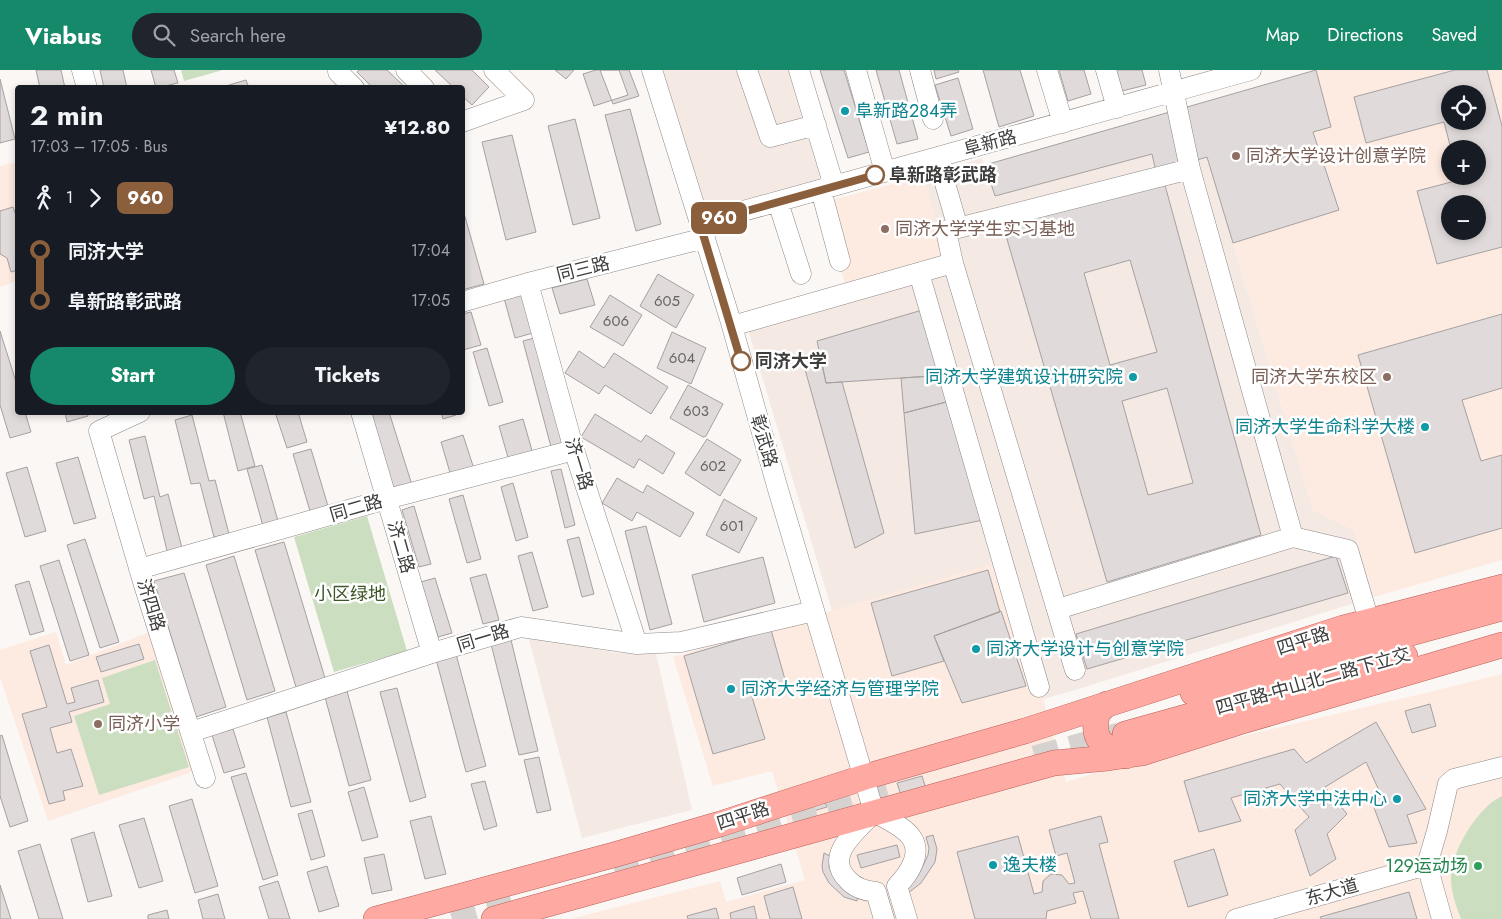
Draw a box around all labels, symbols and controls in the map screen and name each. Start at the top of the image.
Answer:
search box [132,13,482,58]
text: Viabus [25,18,102,53]
icon: search [150,21,178,49]
text: Search here [190,22,286,49]
text: Map [1266,22,1299,48]
text: Directions [1327,22,1403,48]
text: Saved [1431,22,1477,48]
map controls [1441,85,1486,240]
button: locate [1441,85,1486,130]
text: 2 min [30,95,104,136]
place label: 阜新路284弄 [855,98,958,124]
marker: 阜新路284弄 [839,105,851,117]
text: ¥12.80 [385,114,450,141]
street label: 阜新路 [961,123,1019,163]
text: 17:03 – 17:05 · Bus [30,135,167,158]
button: + [1441,140,1486,185]
place label: 同济大学设计创意学院 [1246,143,1426,169]
marker: 同济大学设计创意学院 [1230,150,1242,162]
place label: 阜新路彰武路 [889,162,997,188]
marker: 阜新路彰武路 [865,165,885,185]
icon: walk [30,184,58,212]
icon: forward [81,184,109,212]
text: 960 [127,185,163,211]
text: 1 [66,186,73,209]
button: − [1441,195,1486,240]
line badge: 960 [690,202,748,234]
text: 960 [701,205,737,231]
place label: 同济大学学生实习基地 [895,216,1075,242]
marker: 同济大学学生实习基地 [879,223,891,235]
text: 同济大学 [68,238,144,265]
text: 17:04 [411,239,450,262]
street label: 同三路 [554,250,612,288]
text: 阜新路彰武路 [68,288,182,315]
text: 17:05 [411,289,450,312]
house number: 605 [654,290,680,312]
house number: 606 [603,310,629,332]
button: Start [30,347,235,405]
button: Tickets [245,347,450,405]
house number: 604 [669,347,695,369]
place label: 同济大学 [755,348,827,374]
marker: 同济大学 [731,351,751,371]
place label: 同济大学建筑设计研究院 [925,364,1123,390]
place label: 同济大学东校区 [1251,364,1377,390]
marker: 同济大学建筑设计研究院 [1127,371,1139,383]
marker: 同济大学东校区 [1381,371,1393,383]
house number: 603 [683,400,709,422]
street label: 彰武路 [744,411,784,471]
place label: 同济大学生命科学大楼 [1235,414,1415,440]
marker: 同济大学生命科学大楼 [1419,421,1431,433]
street label: 济一路 [559,434,599,494]
house number: 602 [700,455,726,477]
street label: 同二路 [326,488,386,528]
house number: 601 [720,515,744,537]
street label: 济二路 [381,517,421,577]
street label: 济四路 [131,575,171,635]
park label: 小区绿地 [314,581,386,607]
street label: 同一路 [453,618,513,658]
street label: 四平路 [1273,620,1333,662]
place label: 同济大学设计与创意学院 [986,636,1184,662]
street label: 四平路-中山北二路下立交 [1212,641,1414,721]
marker: 同济大学设计与创意学院 [970,643,982,655]
place label: 同济大学经济与管理学院 [741,676,939,702]
marker: 同济大学经济与管理学院 [725,683,737,695]
place label: 同济小学 [108,711,180,737]
marker: 同济小学 [92,718,104,730]
place label: 同济大学中法中心 [1243,786,1387,812]
marker: 同济大学中法中心 [1391,793,1403,805]
street label: 四平路 [713,795,773,837]
place label: 逸夫楼 [1003,852,1057,878]
place label: 129运动场 [1385,853,1468,879]
marker: 逸夫楼 [987,859,999,871]
marker: 129运动场 [1472,860,1484,872]
street label: 东大道 [1302,872,1362,912]

